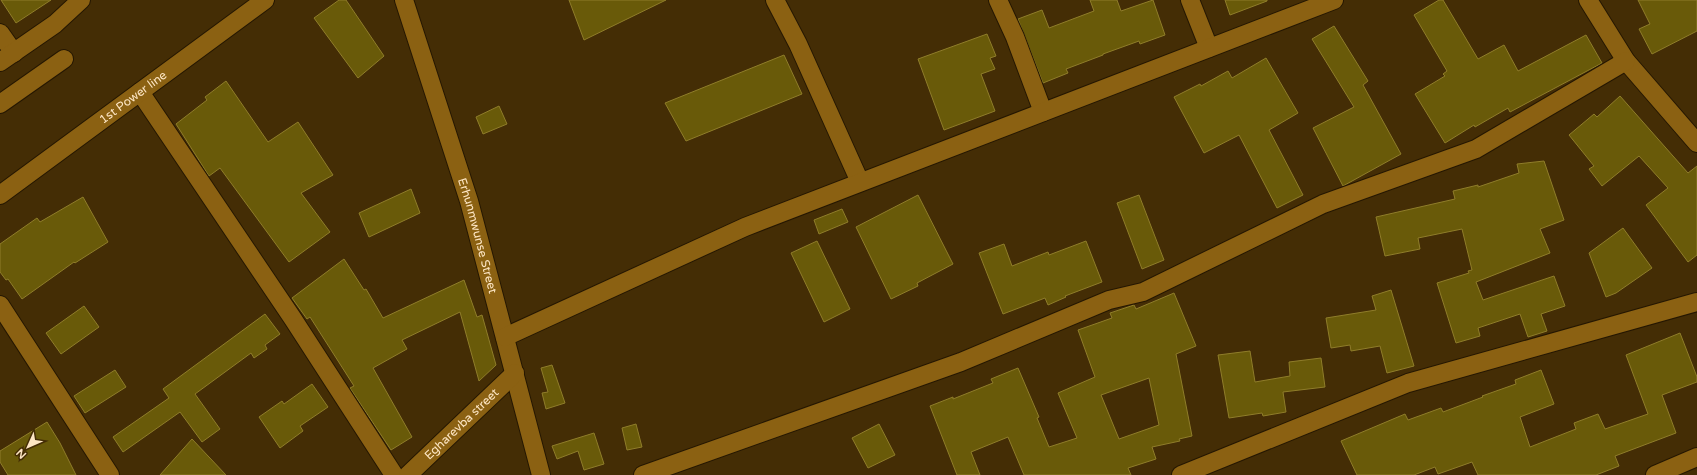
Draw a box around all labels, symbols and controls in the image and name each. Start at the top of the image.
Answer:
street label: 1st Power line [96,68,169,127]
street label: Erhunmwunse Street [455,176,500,295]
street label: Egharevba street [422,385,502,462]
north arrow [8,427,48,467]
text: N [14,446,29,461]

